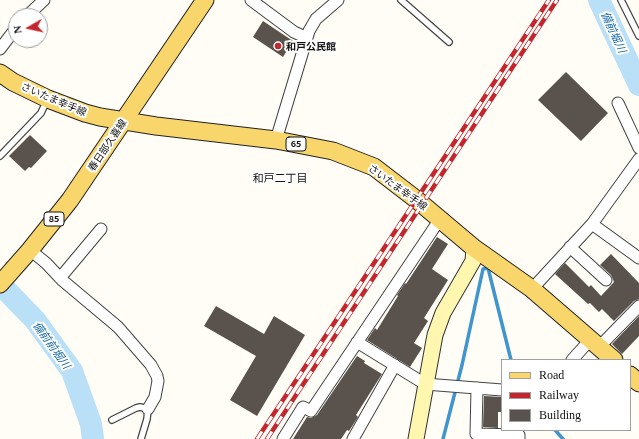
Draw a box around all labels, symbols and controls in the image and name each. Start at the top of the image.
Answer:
north arrow [8,8,48,48]
water label: 備前堀川 [599,9,629,55]
text: N [11,25,24,35]
place label: 和戸公民館 [286,40,336,52]
marker: 和戸公民館 [273,41,283,51]
street label: さいたま幸手線 [19,80,89,118]
street label: 春日部久喜線 [85,117,129,173]
road number: 65 [286,137,306,151]
street label: さいたま幸手線 [366,162,430,212]
district label: 和戸二丁目 [253,171,307,185]
road number: 85 [44,212,64,226]
water label: 備前前堀川 [30,319,74,371]
legend [501,359,631,431]
text: Road [539,368,564,382]
text: Railway [539,388,579,402]
text: Building [539,408,581,422]

